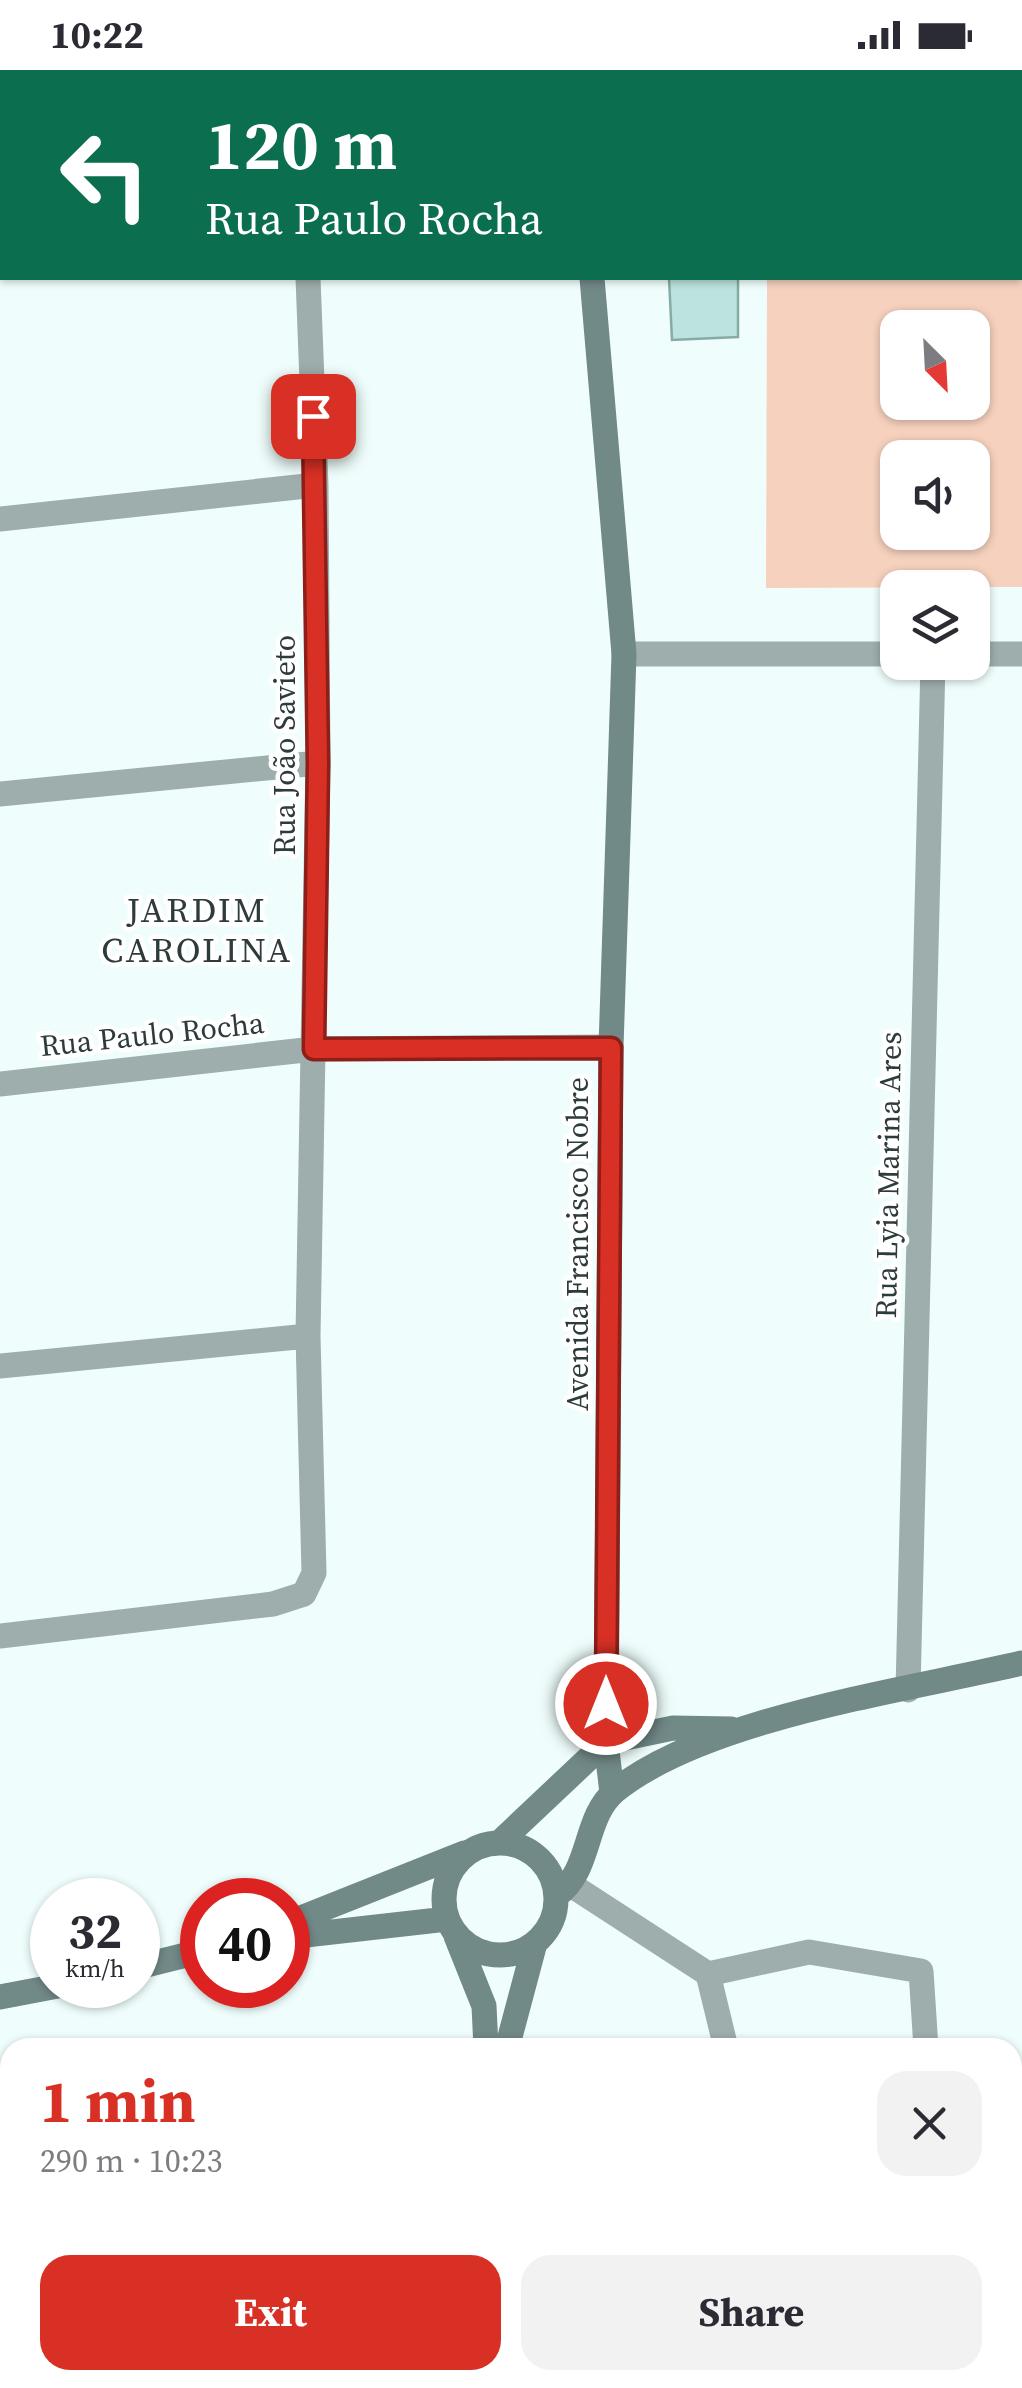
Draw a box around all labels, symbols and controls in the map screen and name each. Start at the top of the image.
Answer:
text: 10:22 [50,9,144,61]
text: 120 m [205,96,397,192]
icon: left [40,110,170,240]
text: Rua Paulo Rocha [205,187,543,249]
north arrow [880,310,990,420]
map controls [880,310,990,680]
pin [271,374,356,459]
icon: arrive [286,389,341,444]
button: sound [880,440,990,550]
button: layers [880,570,990,680]
street label: Rua João Savieto [264,635,305,855]
district label: JARDIM CAROLINA [101,886,293,974]
street label: Rua Paulo Rocha [38,1002,267,1066]
street label: Rua Lyia Marina Ares [865,1031,911,1319]
street label: Avenida Francisco Nobre [557,1077,598,1411]
position arrow [554,1652,658,1756]
speed limit sign: 40 [180,1878,310,2008]
text: 32 [68,1896,122,1965]
text: km/h [65,1951,125,1985]
text: 1 min [40,2060,196,2142]
button: close [877,2071,982,2176]
text: 290 m · 10:23 [40,2139,222,2183]
button: Exit [40,2255,501,2370]
button: Share [521,2255,982,2370]

